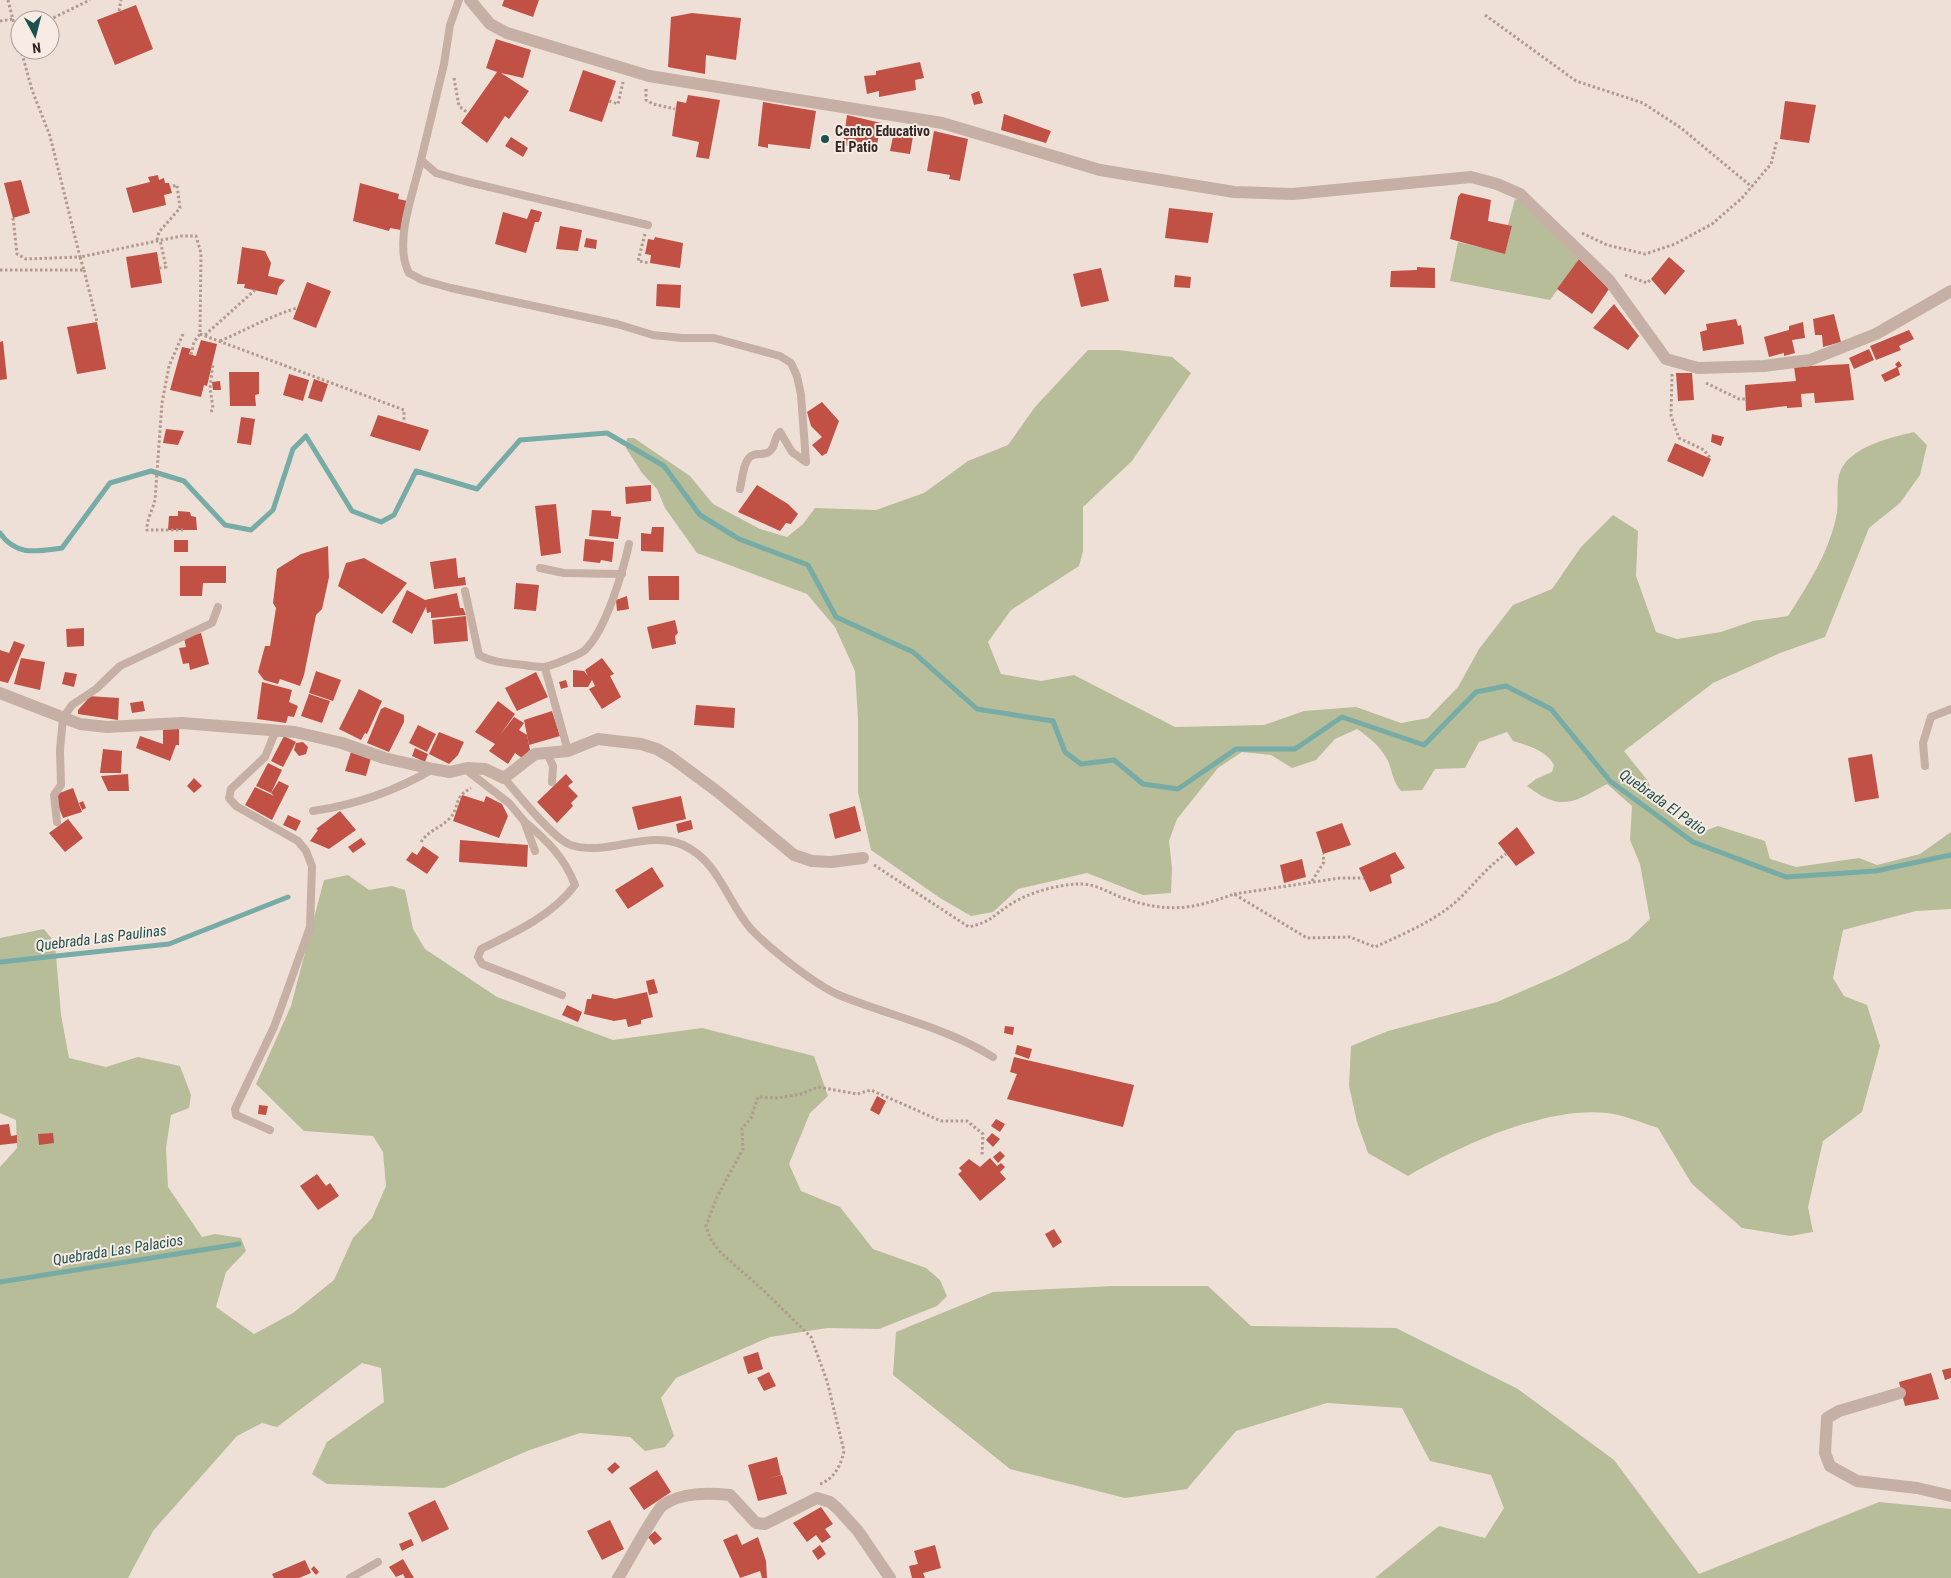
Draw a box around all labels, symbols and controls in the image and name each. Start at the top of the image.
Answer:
north arrow [10,10,60,60]
text: N [31,39,42,56]
place label: Centro Educativo El Patio [835,123,930,155]
marker: Centro Educativo El Patio [819,133,831,145]
water label: Quebrada El Patio [1616,765,1710,839]
water label: Quebrada Las Paulinas [35,921,168,955]
water label: Quebrada Las Palacios [52,1231,185,1269]

